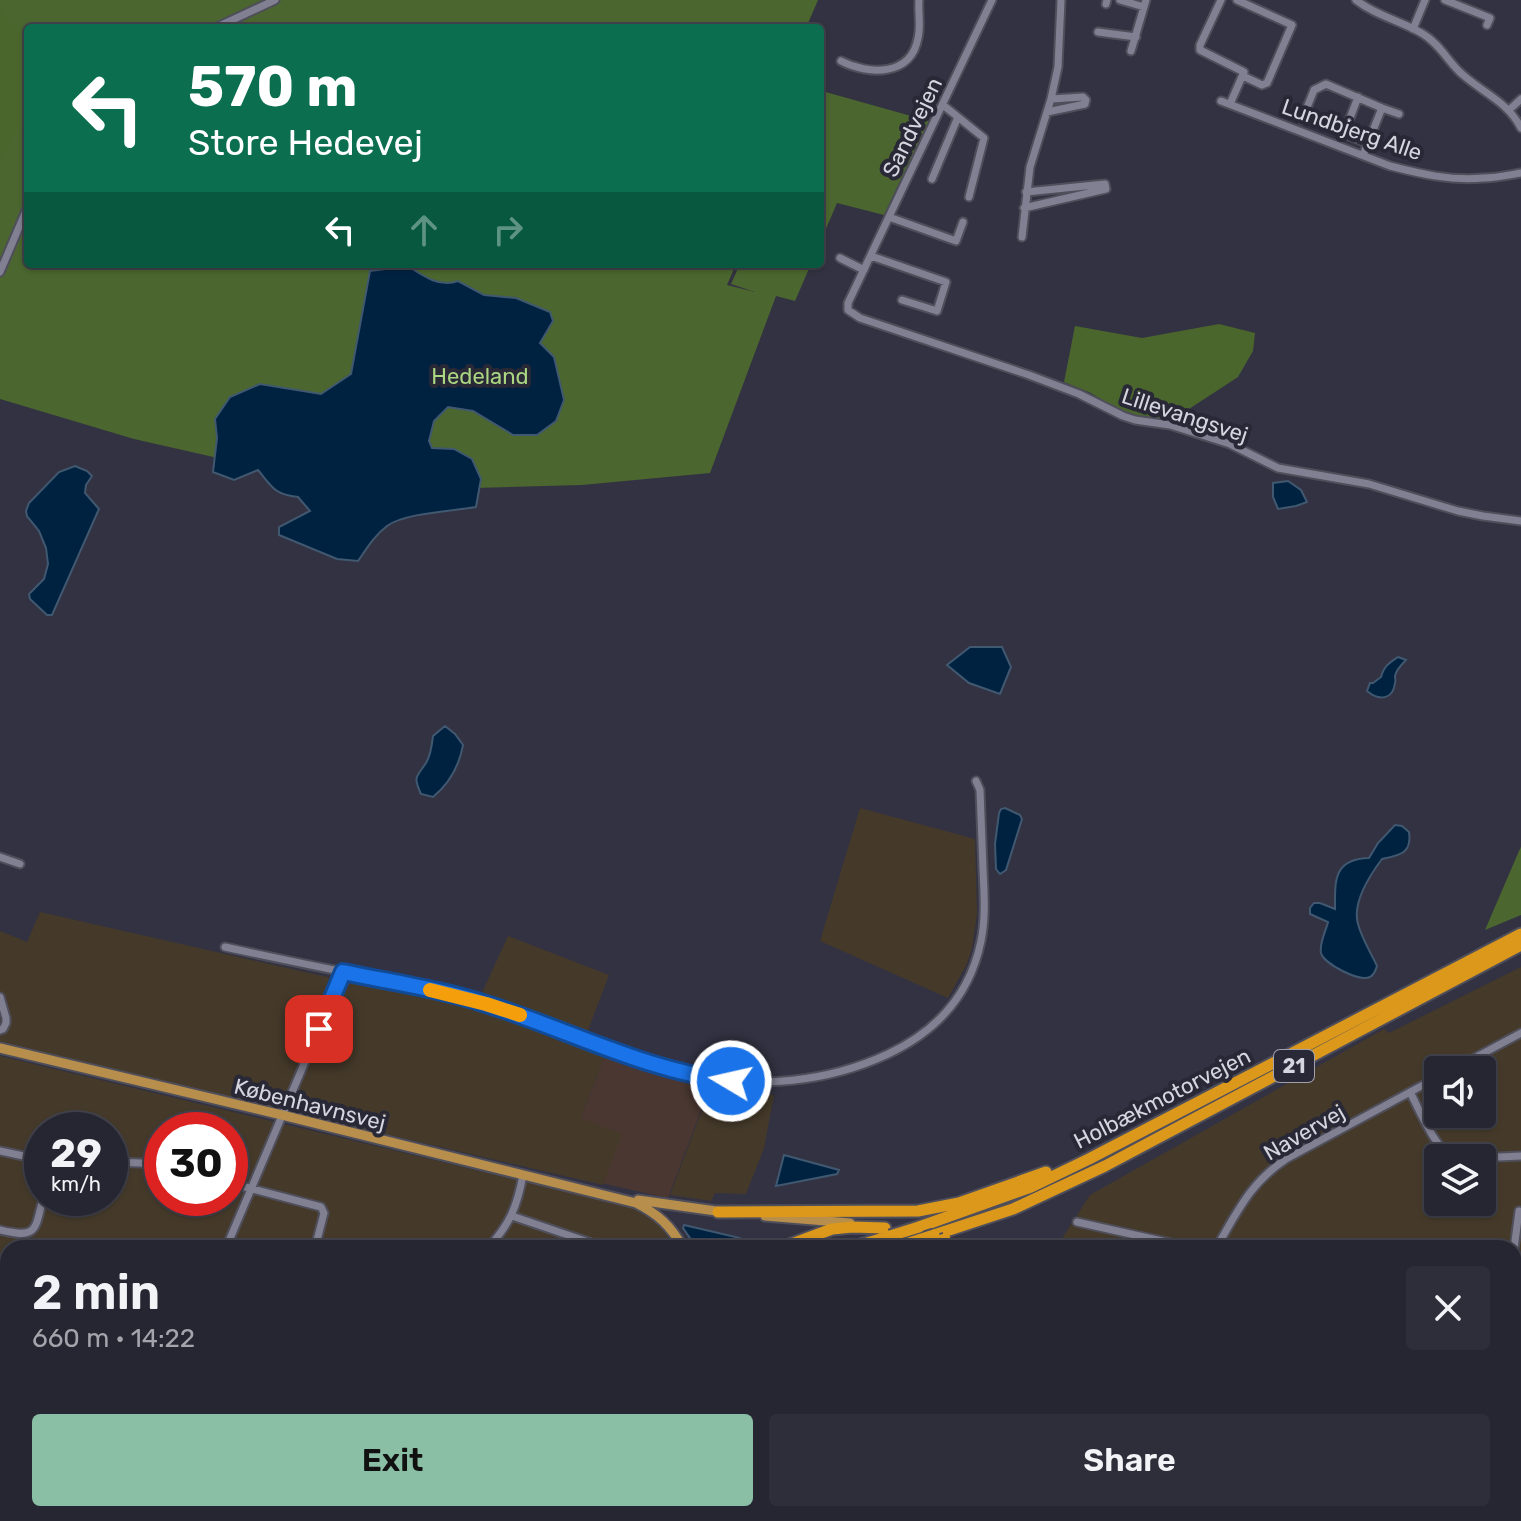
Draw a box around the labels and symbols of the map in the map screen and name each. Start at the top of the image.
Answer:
street label: Sandvejen [877,73,948,181]
street label: Lundbjerg Alle [1278,93,1425,166]
park label: Hedeland [431,363,529,390]
street label: Lillevangsvej [1118,382,1251,449]
pin [285,995,353,1063]
position arrow [689,1039,773,1123]
street label: Holbækmotorvejen [1069,1042,1255,1155]
road number: 21 [1274,1050,1314,1082]
street label: Københavnsvej [231,1073,388,1136]
street label: Navervej [1259,1098,1350,1166]
speed limit sign: 30 [144,1112,248,1216]

